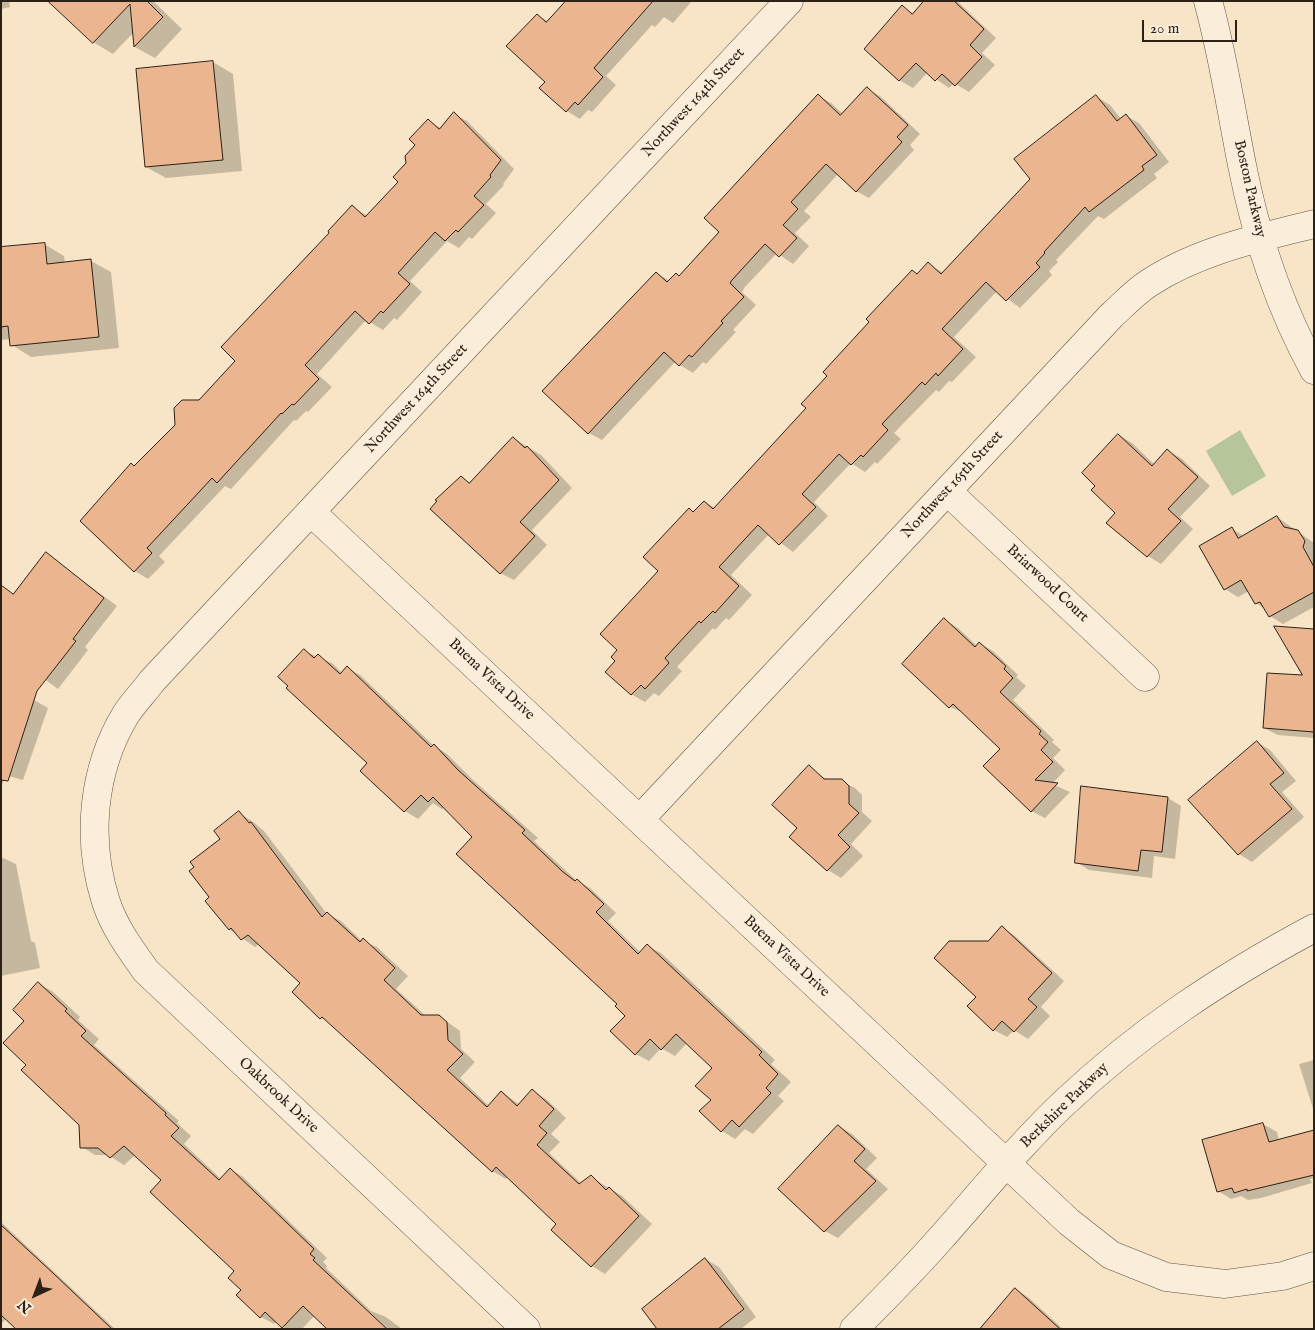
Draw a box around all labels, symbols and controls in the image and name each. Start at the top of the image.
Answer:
scale bar [1145,10,1240,42]
text: 20 m [1150,19,1179,38]
street label: Northwest 164th Street [639,45,749,161]
street label: Boston Parkway [1229,138,1269,240]
street label: Northwest 164th Street [362,341,472,457]
street label: Northwest 165th Street [899,428,1007,542]
street label: Briarwood Court [1002,541,1092,627]
street label: Buena Vista Drive [444,635,538,725]
street label: Buena Vista Drive [739,912,833,1002]
street label: Oakbrook Drive [234,1054,322,1138]
street label: Berkshire Parkway [1017,1060,1113,1152]
north arrow [10,1270,60,1320]
text: N [14,1295,35,1317]

